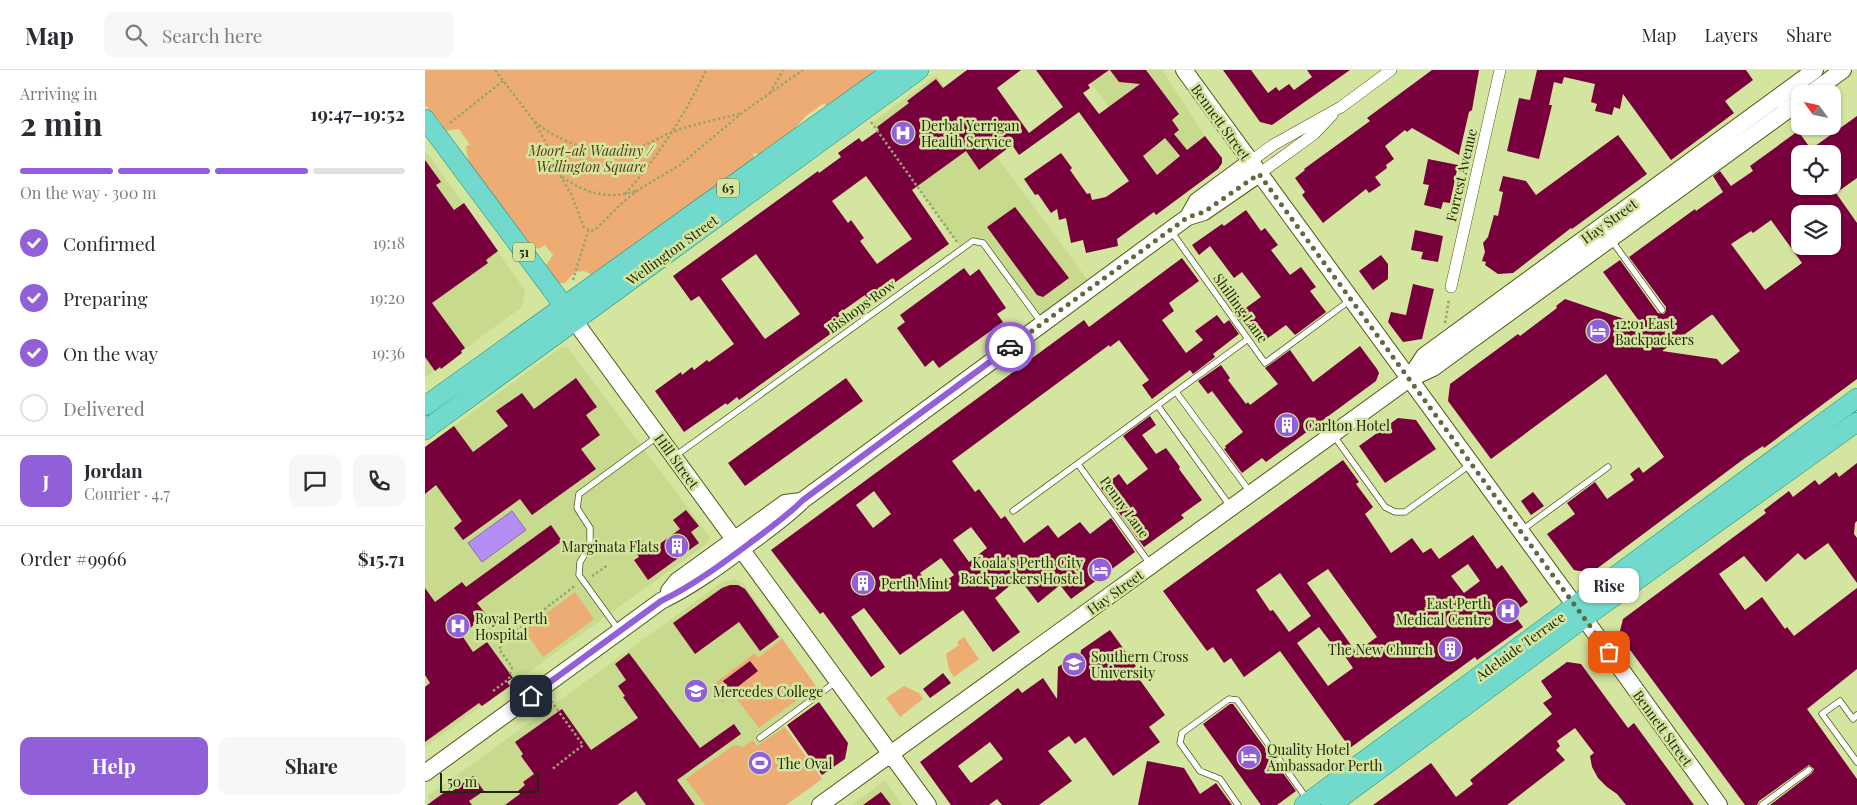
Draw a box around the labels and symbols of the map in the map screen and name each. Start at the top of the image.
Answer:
street label: Bennett Street [1187,80,1256,165]
north arrow [1791,85,1841,135]
place label: Derbal Yerrigan Health Service [921,116,1020,151]
hospital icon: Derbal Yerrigan Health Service [890,120,916,146]
street label: Forrest Avenue [1441,127,1481,223]
park label: Moort-ak Waadiny / Wellington Square [528,141,655,176]
road number: 65 [717,179,739,198]
street label: Hay Street [1577,194,1642,248]
street label: Wellington Street [622,210,722,290]
road number: 51 [513,242,535,262]
street label: Shilling Lane [1209,269,1273,347]
street label: Bishops Row [823,275,899,337]
place label: 12:01 East Backpackers [1615,314,1694,349]
hotel icon: 12:01 East Backpackers [1585,318,1611,344]
courier [985,322,1035,372]
building icon: Carlton Hotel [1274,412,1300,438]
place label: Carlton Hotel [1305,416,1390,435]
street label: Hill Street [651,430,704,493]
street label: Penny Lane [1096,472,1154,542]
building icon: Marginata Flats [664,533,690,559]
place label: Marginata Flats [562,537,659,556]
place label: Koala's Perth City Backpackers Hostel [960,553,1083,588]
hotel icon: Koala's Perth City Backpackers Hostel [1087,557,1113,583]
street label: Hay Street [1083,565,1148,619]
callout: Rise [1579,567,1639,602]
building icon: Perth Mint [850,570,876,596]
place label: Perth Mint [881,574,950,593]
place label: East Perth Medical Centre [1395,594,1492,629]
hospital icon: East Perth Medical Centre [1495,598,1521,624]
street label: Adelaide Terrace [1471,607,1568,685]
place label: Royal Perth Hospital [475,609,548,644]
hospital icon: Royal Perth Hospital [445,613,471,639]
pin [1588,631,1630,673]
building icon: The New Church [1437,636,1463,662]
place label: The New Church [1328,640,1434,659]
place label: Southern Cross University [1091,647,1188,682]
school or university icon: Southern Cross University [1061,651,1087,677]
pin [510,675,552,717]
school or university icon: Mercedes College [683,678,709,704]
place label: Mercedes College [713,682,823,701]
street label: Bennett Street [1629,686,1698,771]
place label: Quality Hotel Ambassador Perth [1266,740,1383,775]
hotel icon: Quality Hotel Ambassador Perth [1236,744,1262,770]
sports icon: The Oval [747,750,773,776]
place label: The Oval [777,754,833,773]
scale bar [440,770,539,793]

